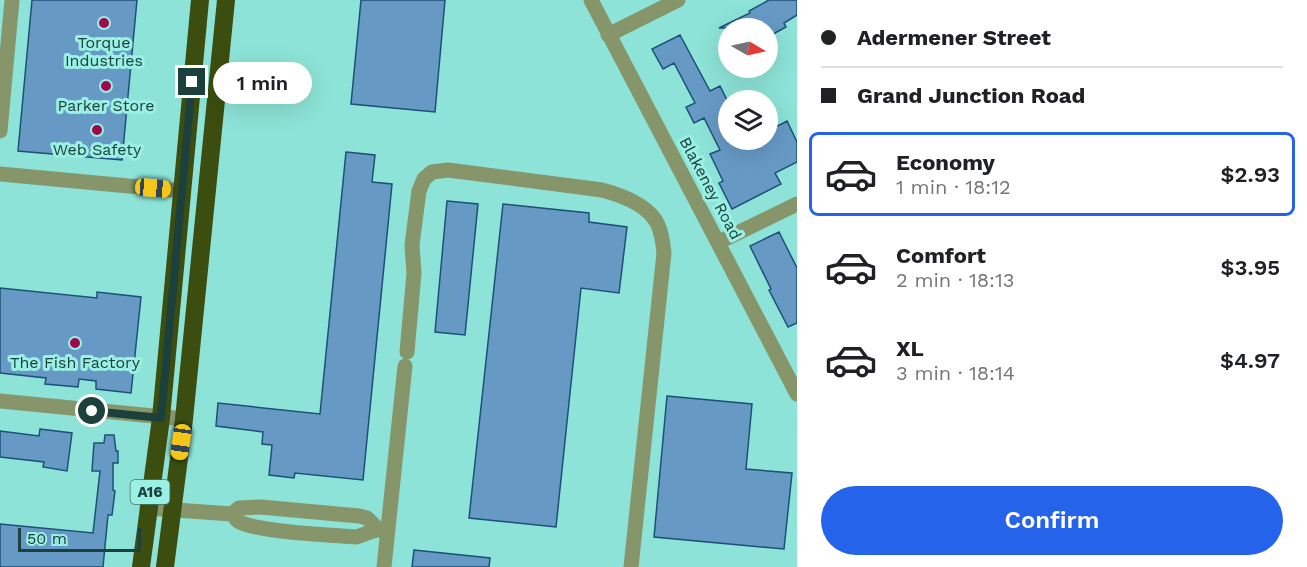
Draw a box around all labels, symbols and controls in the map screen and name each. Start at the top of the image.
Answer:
marker: Torque Industries [97,16,111,30]
north arrow [718,18,778,78]
map controls [718,18,778,150]
text: Adermener Street [857,25,1051,50]
place label: Torque Industries [65,33,143,70]
callout: 1 min [213,61,312,103]
route end [178,68,205,95]
text: 1 min [237,71,288,95]
marker: Parker Store [99,79,113,93]
text: Grand Junction Road [857,83,1085,108]
button: layers [718,90,778,150]
place label: Parker Store [57,96,155,115]
marker: Web Safety [90,123,104,137]
street label: Blakeney Road [676,134,746,243]
place label: Web Safety [53,140,142,159]
icon: car [824,147,878,201]
text: Economy [896,150,995,175]
text: $2.93 [1221,162,1280,187]
text: 1 min · 18:12 [896,175,1011,199]
car [134,177,172,199]
icon: car [824,240,878,294]
text: Comfort [896,243,986,268]
text: $3.95 [1221,255,1280,280]
text: 2 min · 18:13 [896,268,1015,292]
icon: car [824,333,878,387]
marker: The Fish Factory [68,336,82,350]
text: XL [896,336,924,361]
text: $4.97 [1220,348,1280,373]
place label: The Fish Factory [10,353,141,372]
text: 3 min · 18:14 [896,361,1015,385]
route start [78,397,105,424]
car [170,423,192,461]
road number: A16 [130,480,170,504]
button: Confirm [821,486,1283,555]
scale bar [18,525,141,552]
text: 50 m [27,529,67,548]

